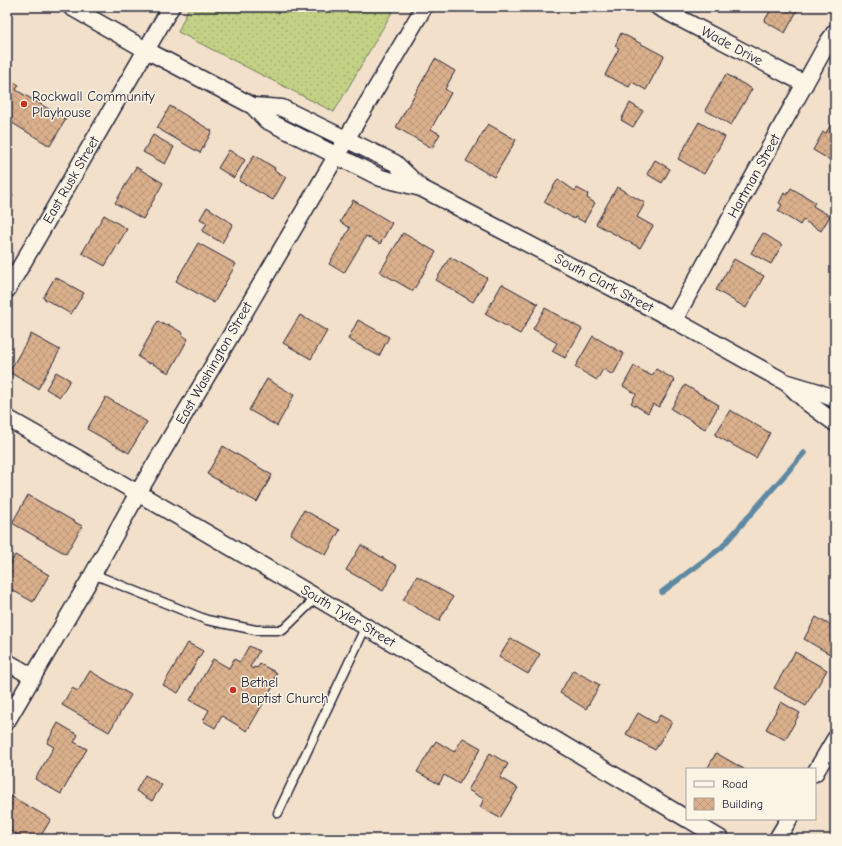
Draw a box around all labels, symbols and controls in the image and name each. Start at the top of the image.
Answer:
street label: Wade Drive [698,23,766,69]
place label: Rockwall Community Playhouse [32,88,155,121]
marker: Rockwall Community Playhouse [19,99,29,109]
street label: Hartman Street [724,130,785,221]
street label: East Rusk Street [39,132,103,227]
street label: South Clark Street [552,250,657,317]
street label: East Washington Street [172,298,257,427]
street label: South Tyler Street [298,581,399,651]
place label: Bethel Baptist Church [241,674,329,707]
marker: Bethel Baptist Church [228,685,238,695]
legend [686,768,816,820]
text: Road [722,777,748,791]
text: Building [722,797,763,811]

